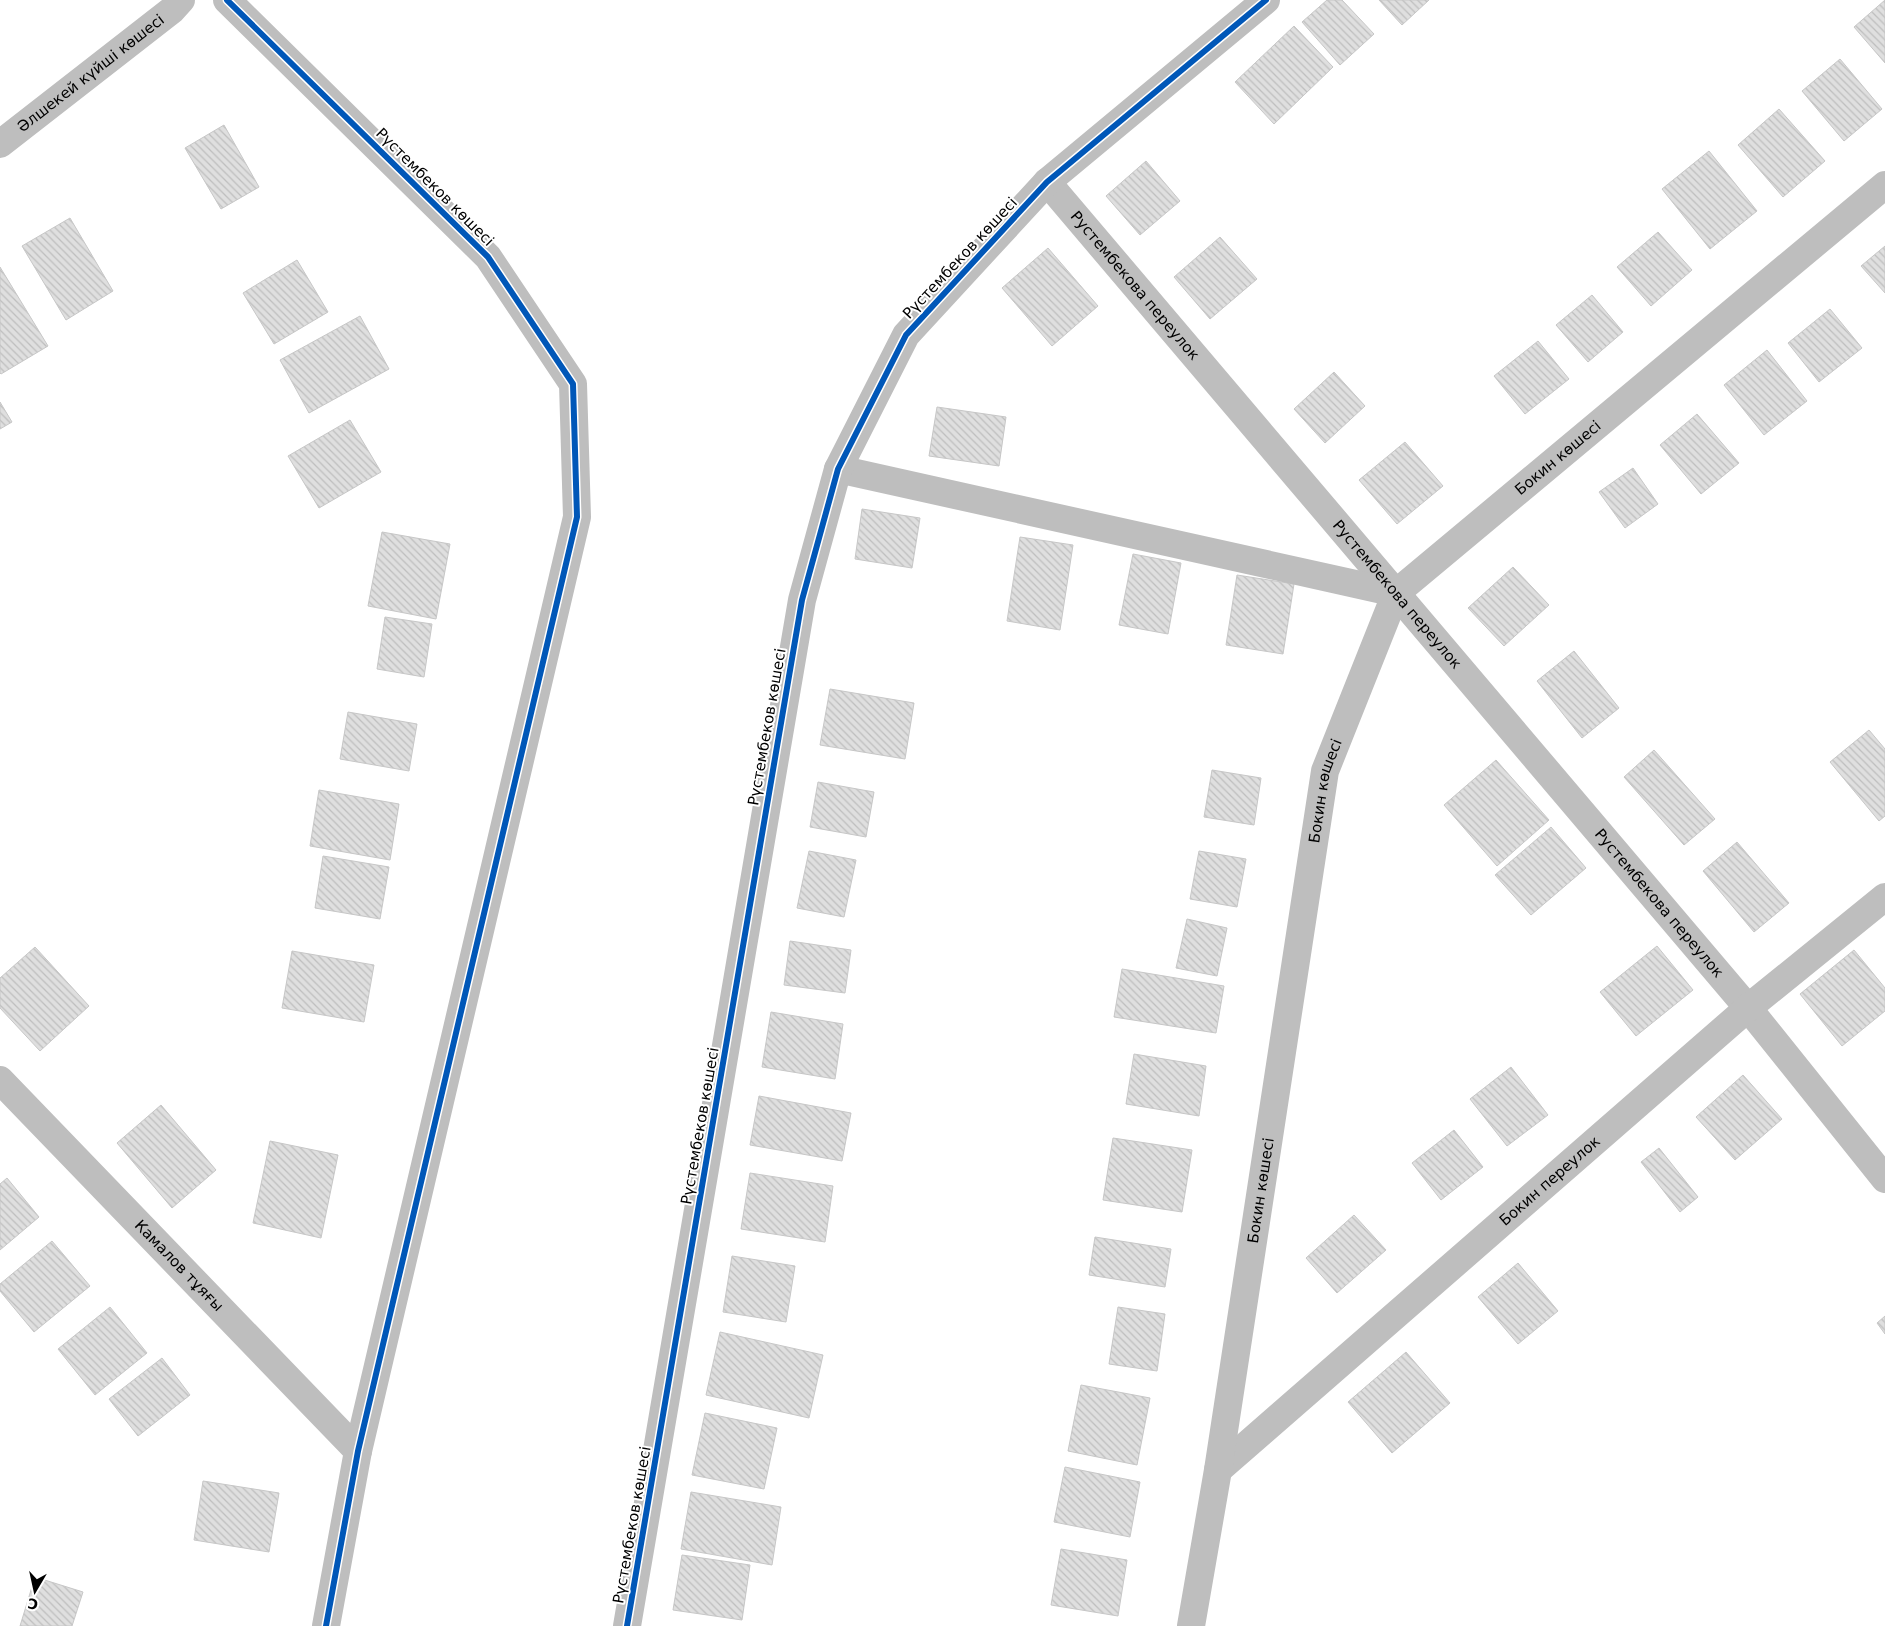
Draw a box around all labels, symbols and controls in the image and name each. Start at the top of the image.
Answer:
street label: Әлшекей күйші көшесі [14,11,168,136]
street label: Рүстембеков көшесі [372,124,498,250]
street label: Рүстембеков көшесі [899,194,1021,322]
street label: Рустембекова переулок [1067,208,1203,364]
street label: Бокин көшесі [1511,417,1605,499]
street label: Рустембекова переулок [1329,516,1465,673]
street label: Рүстембеков көшесі [744,647,790,807]
street label: Бокин көшесі [1305,736,1346,844]
street label: Рустембекова переулок [1591,825,1727,981]
street label: Рүстембеков көшесі [677,1046,723,1206]
street label: Бокин переулок [1496,1132,1604,1230]
street label: Бокин көшесі [1244,1137,1278,1245]
street label: Камалов тұяғы [131,1216,227,1315]
street label: Рүстембеков көшесі [609,1445,655,1605]
north arrow [10,1566,60,1616]
text: С [27,1595,39,1613]

